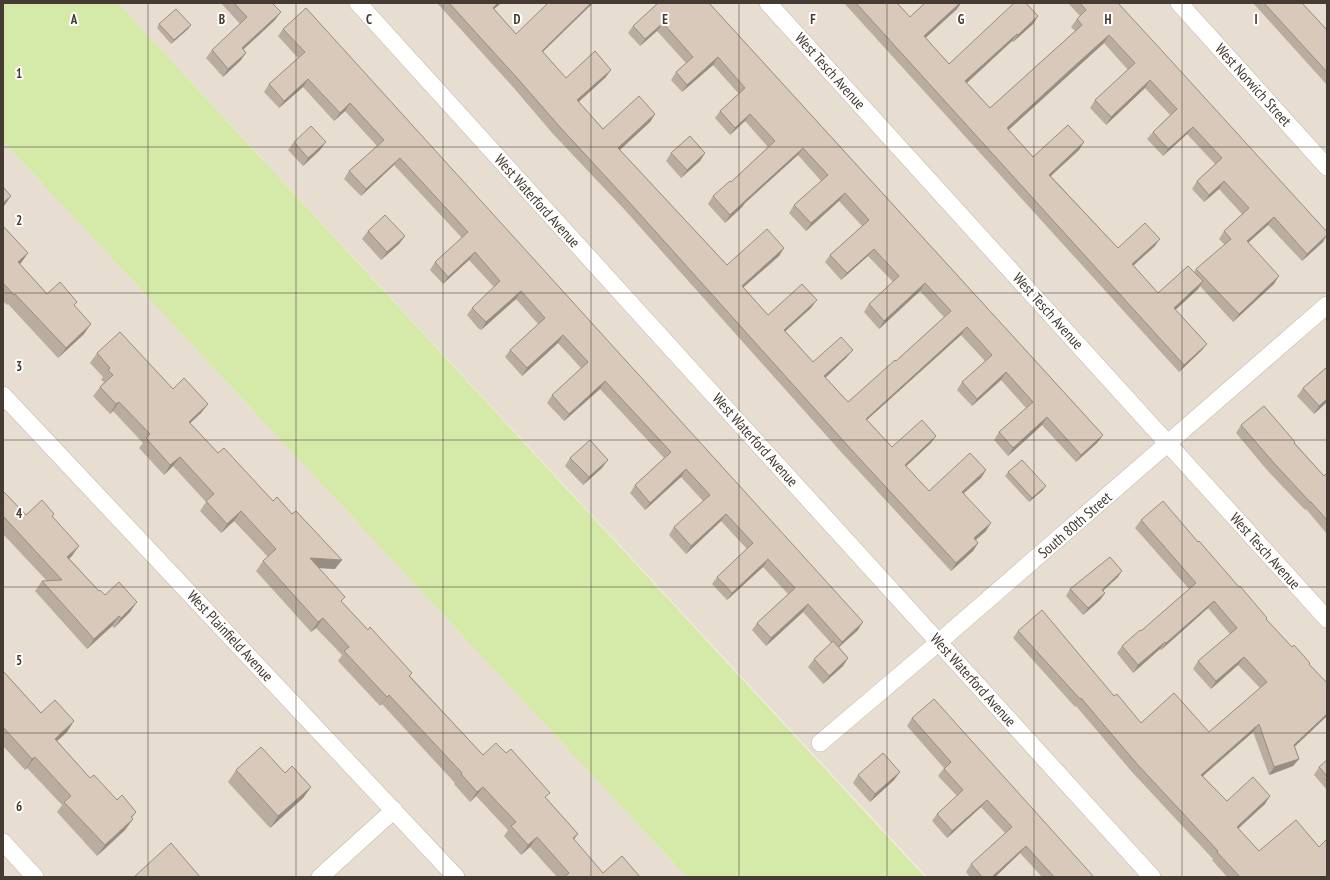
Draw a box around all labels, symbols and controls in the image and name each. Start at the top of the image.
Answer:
text: A [70,11,78,28]
text: B [219,11,225,28]
text: C [366,11,372,28]
text: D [514,11,521,28]
text: E [662,11,668,28]
text: F [810,11,816,28]
text: G [958,11,965,28]
text: H [1105,11,1112,28]
text: I [1254,11,1258,28]
street label: West Tesch Avenue [791,28,870,113]
street label: West Norwich Street [1211,39,1296,130]
text: 1 [16,65,22,82]
street label: West Waterford Avenue [490,150,584,251]
text: 2 [16,212,22,229]
street label: West Tesch Avenue [1009,268,1088,353]
text: 3 [16,358,22,375]
street label: West Waterford Avenue [708,389,802,490]
street label: South 80th Street [1034,487,1116,562]
text: 4 [16,505,23,522]
street label: West Tesch Avenue [1226,508,1305,593]
street label: West Plainfield Avenue [183,586,277,685]
street label: West Waterford Avenue [926,629,1020,730]
text: 5 [16,652,22,669]
text: 6 [16,798,22,815]

